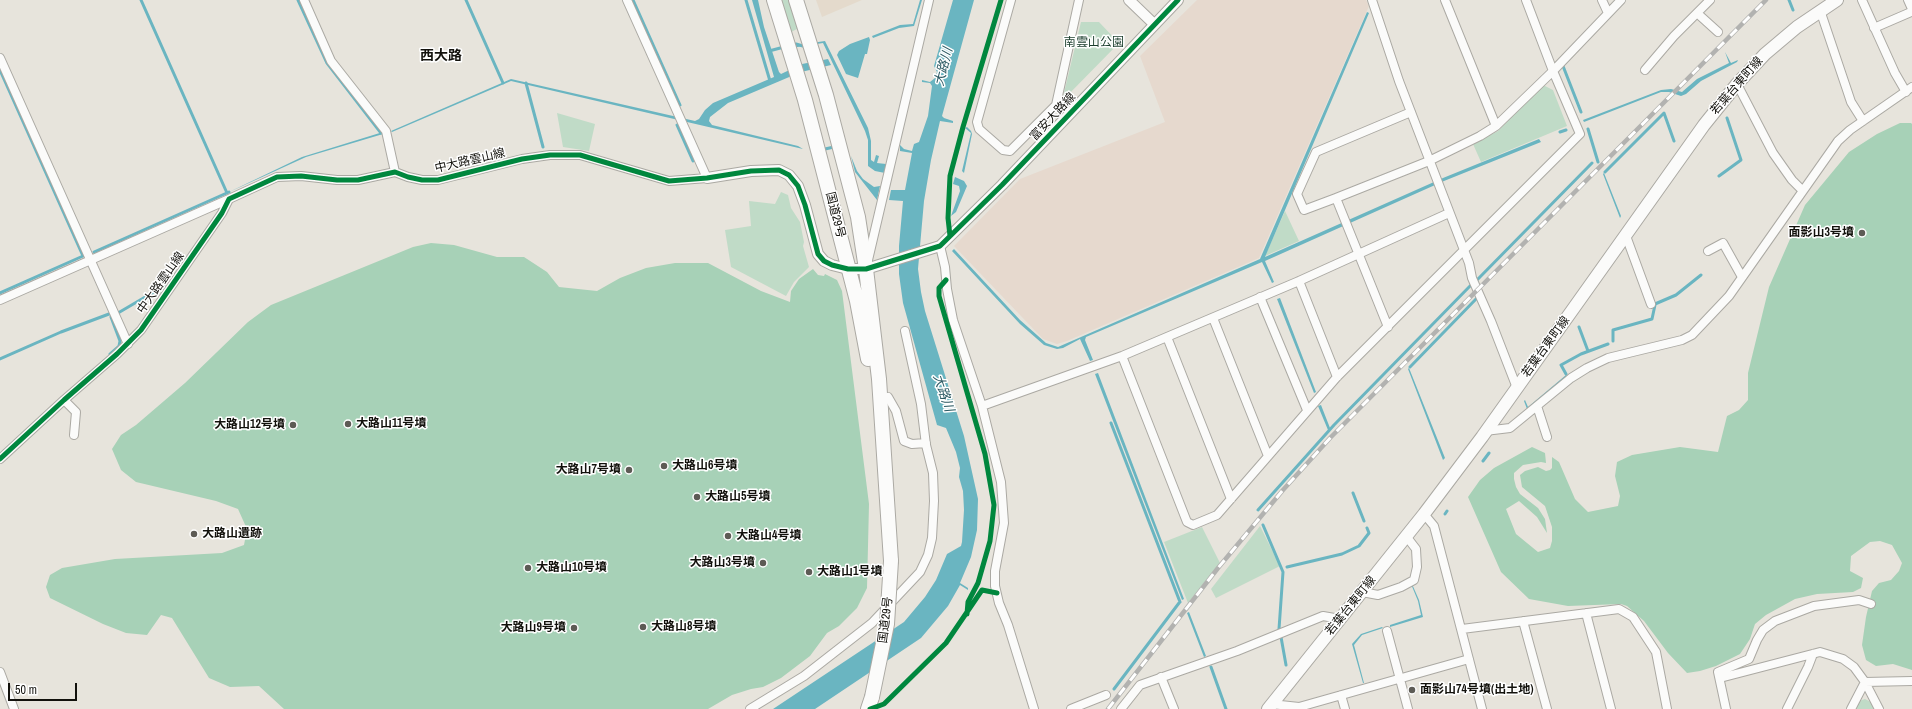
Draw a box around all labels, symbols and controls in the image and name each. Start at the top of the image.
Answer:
park label: 南雲山公園 [1064,36,1124,50]
water label: 大路川 [932,46,956,88]
district label: 西大路 [420,48,462,64]
street label: 若葉台東町線 [1708,54,1766,118]
street label: 富安大路線 [1027,90,1079,144]
street label: 中大路雲山線 [433,146,507,176]
street label: 国道29号 [822,190,848,240]
place label: 面影山3号墳 [1789,226,1854,240]
marker: 面影山3号墳 [1857,228,1867,238]
street label: 中大路雲山線 [134,249,188,317]
street label: 若葉台東町線 [1519,314,1573,380]
water label: 大路川 [929,372,957,414]
place label: 大路山11号墳 [356,417,426,431]
place label: 大路山12号墳 [214,418,285,432]
marker: 大路山11号墳 [343,419,353,429]
marker: 大路山12号墳 [288,420,298,430]
place label: 大路山6号墳 [672,459,737,473]
marker: 大路山6号墳 [659,461,669,471]
place label: 大路山7号墳 [556,463,621,477]
marker: 大路山7号墳 [624,465,634,475]
place label: 大路山5号墳 [705,490,770,504]
marker: 大路山5号墳 [692,492,702,502]
place label: 大路山遺跡 [202,527,262,541]
marker: 大路山遺跡 [189,529,199,539]
place label: 大路山4号墳 [736,529,801,543]
marker: 大路山4号墳 [723,531,733,541]
place label: 大路山3号墳 [690,556,755,570]
marker: 大路山3号墳 [758,558,768,568]
place label: 大路山10号墳 [536,561,607,575]
marker: 大路山10号墳 [523,563,533,573]
place label: 大路山1号墳 [817,565,882,579]
marker: 大路山1号墳 [804,567,814,577]
street label: 若葉台東町線 [1323,573,1379,639]
street label: 国道29号 [876,596,896,644]
place label: 大路山8号墳 [651,620,716,634]
place label: 大路山9号墳 [501,621,566,635]
marker: 大路山8号墳 [638,622,648,632]
marker: 大路山9号墳 [569,623,579,633]
scale bar [10,675,79,701]
text: 50 m [15,682,37,698]
place label: 面影山74号墳(出土地) [1420,683,1533,697]
marker: 面影山74号墳(出土地) [1407,685,1417,695]

